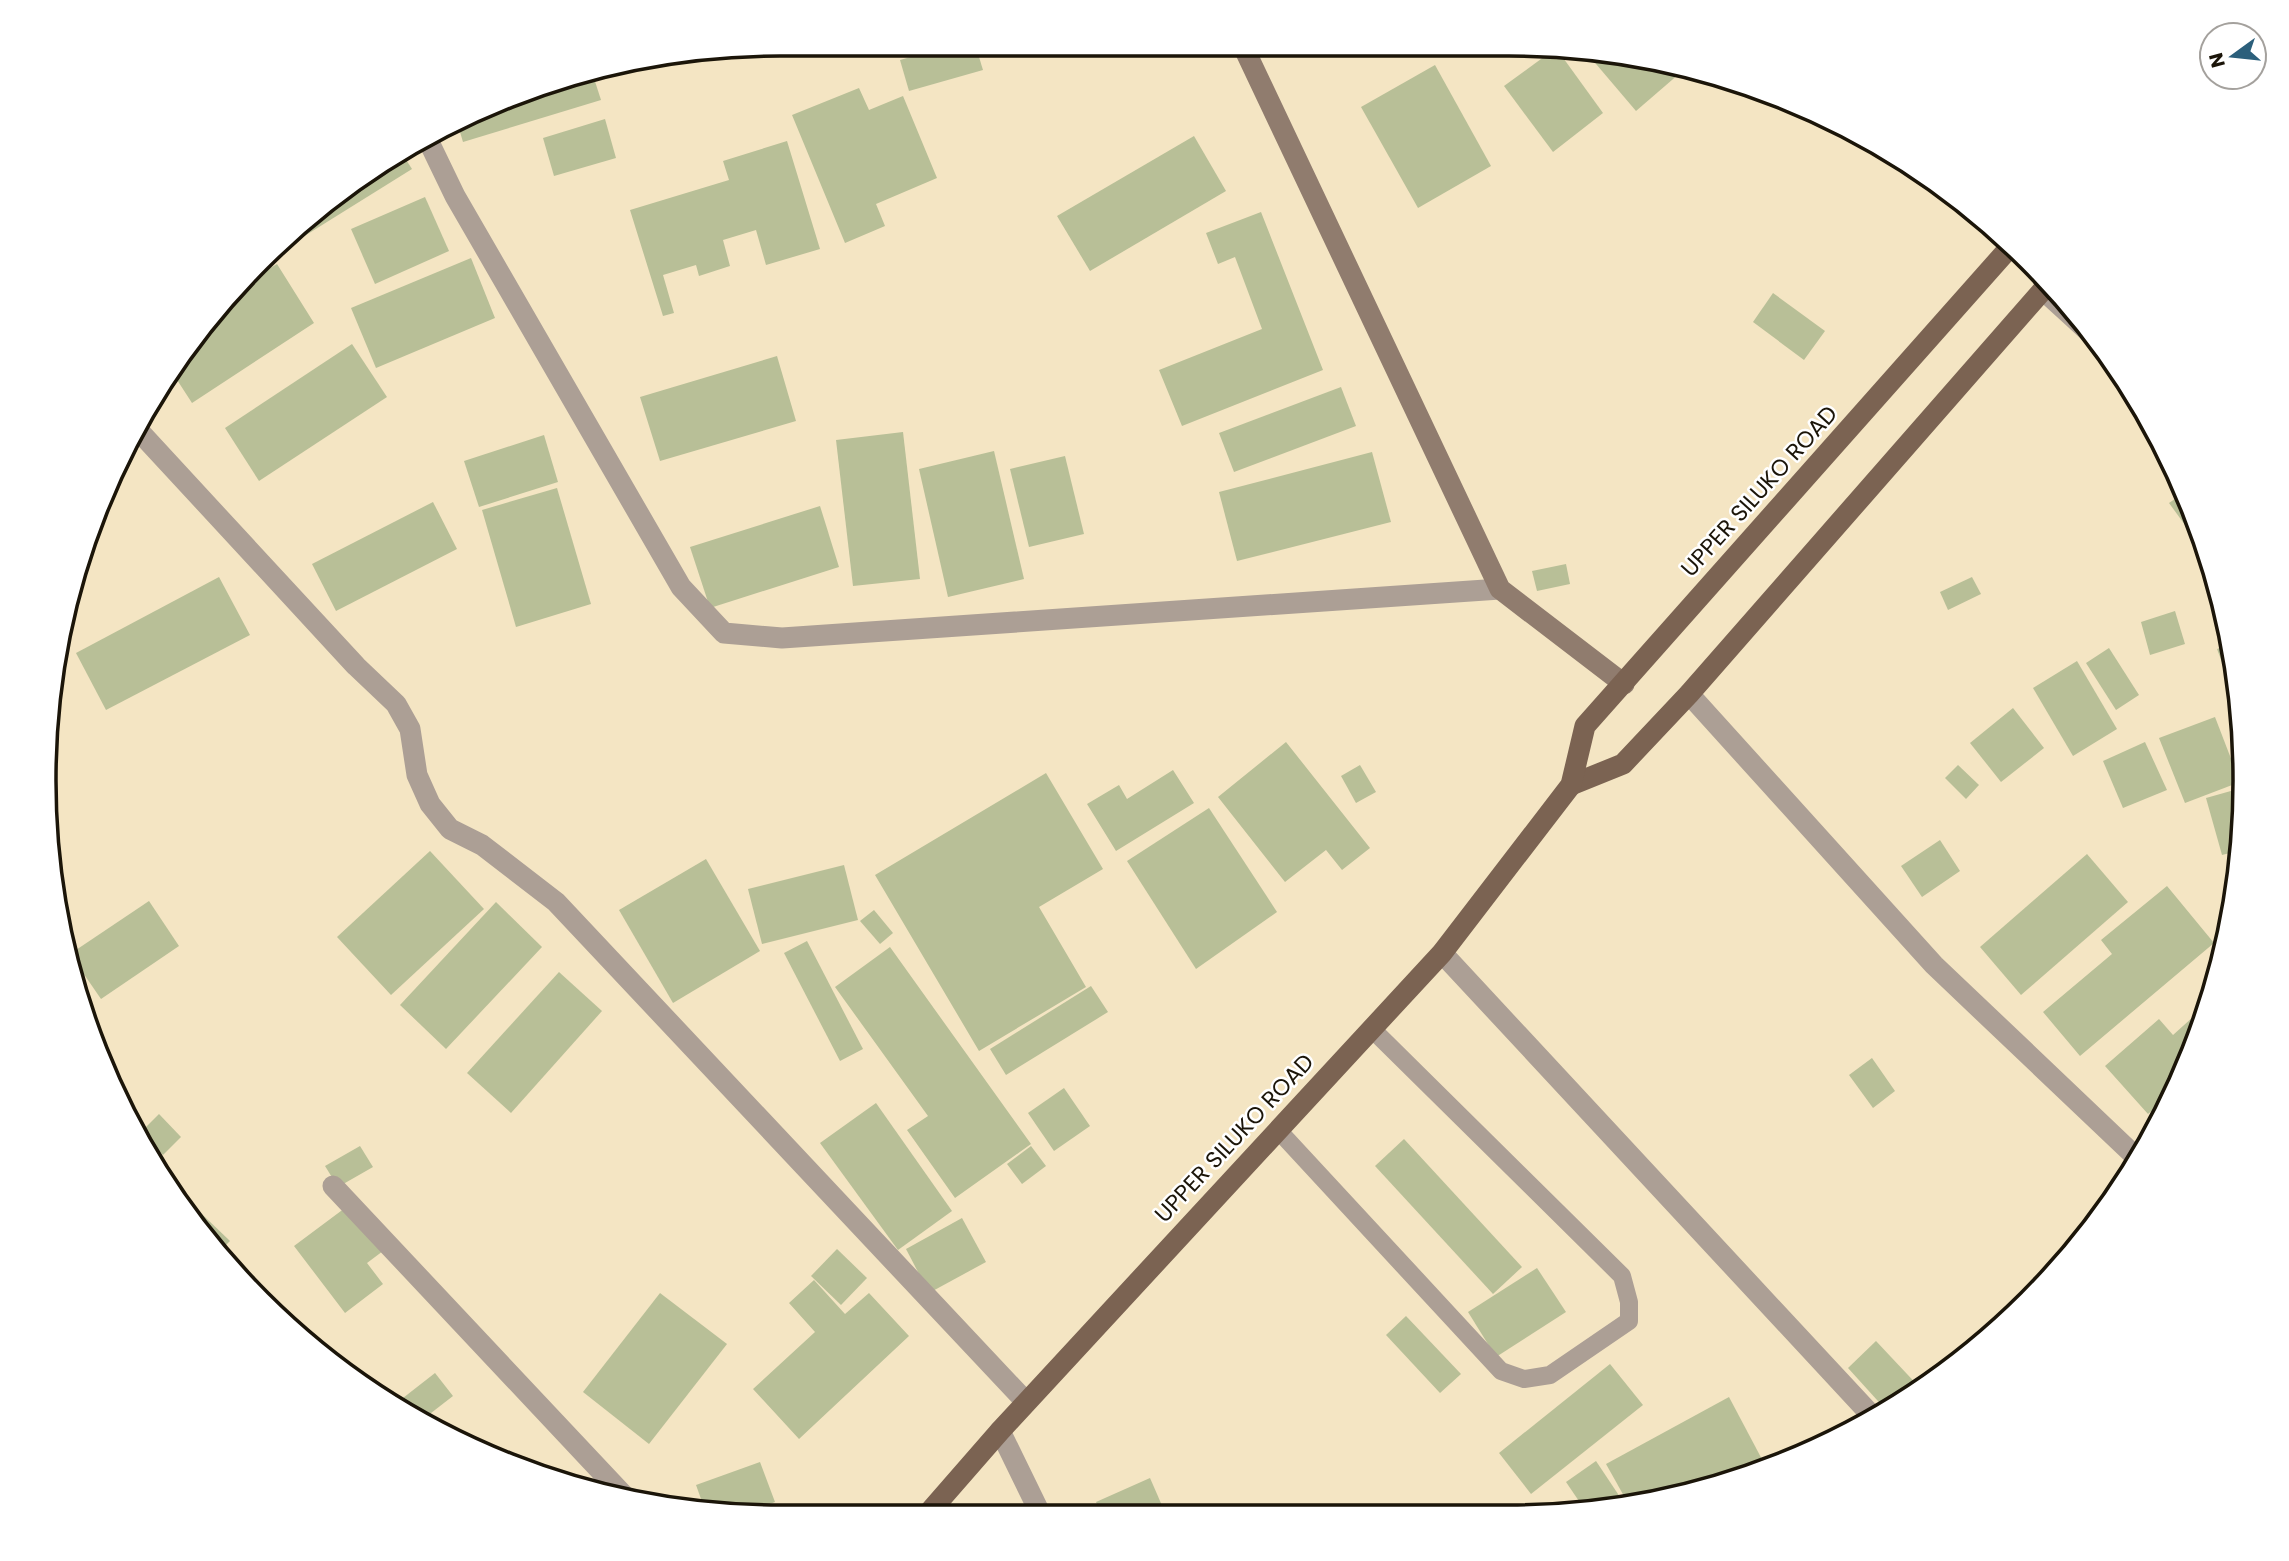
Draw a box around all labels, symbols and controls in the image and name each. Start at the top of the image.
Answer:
north arrow [2198,21,2268,91]
text: N [2202,50,2232,71]
street label: UPPER SILUKO ROAD [1673,398,1845,584]
street label: UPPER SILUKO ROAD [1147,1046,1321,1230]

